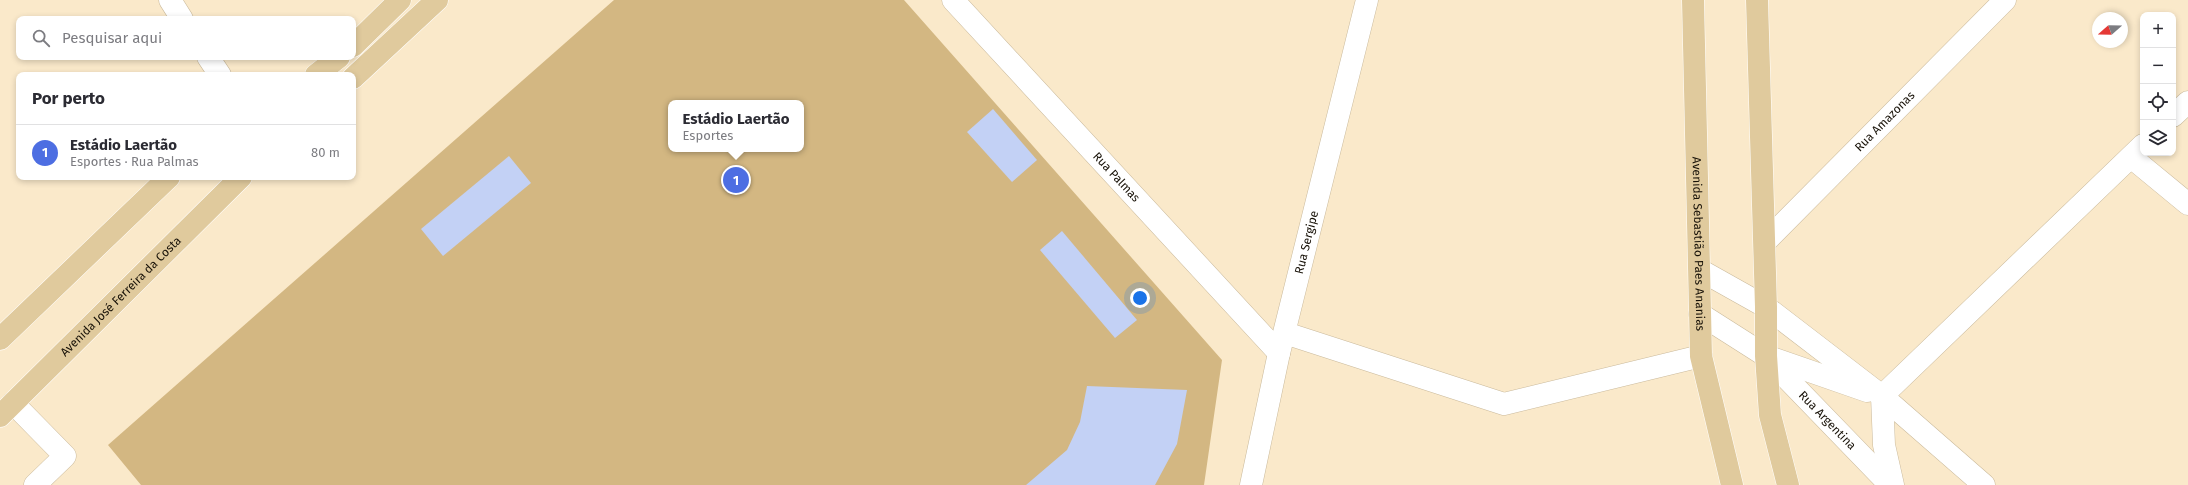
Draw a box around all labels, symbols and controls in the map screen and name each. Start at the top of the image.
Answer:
north arrow [2092,12,2128,48]
map controls [2140,12,2176,156]
button: + [2140,12,2176,48]
search box [16,16,356,60]
icon: search [30,27,52,49]
text: Pesquisar aqui [62,29,162,47]
button: − [2140,48,2176,84]
button: locate [2140,84,2176,120]
text: Por perto [32,88,105,109]
street label: Rua Amazonas [1852,88,1918,154]
popup [668,100,804,152]
text: Estádio Laertão [682,110,790,128]
button: layers [2140,120,2176,156]
text: Esportes [682,128,733,143]
text: Estádio Laertão [70,136,177,154]
text: 1 [42,145,48,160]
text: 80 m [311,145,340,160]
street label: Rua Palmas [1090,149,1143,205]
text: Esportes · Rua Palmas [70,154,199,169]
street label: Avenida Sebastião Paes Ananias [1690,157,1707,332]
pin: 1 [723,165,749,195]
street label: Rua Sergipe [1292,209,1321,275]
street label: Avenida José Ferreira da Costa [57,233,184,359]
your location [1130,288,1150,308]
street label: Rua Argentina [1796,388,1859,453]

